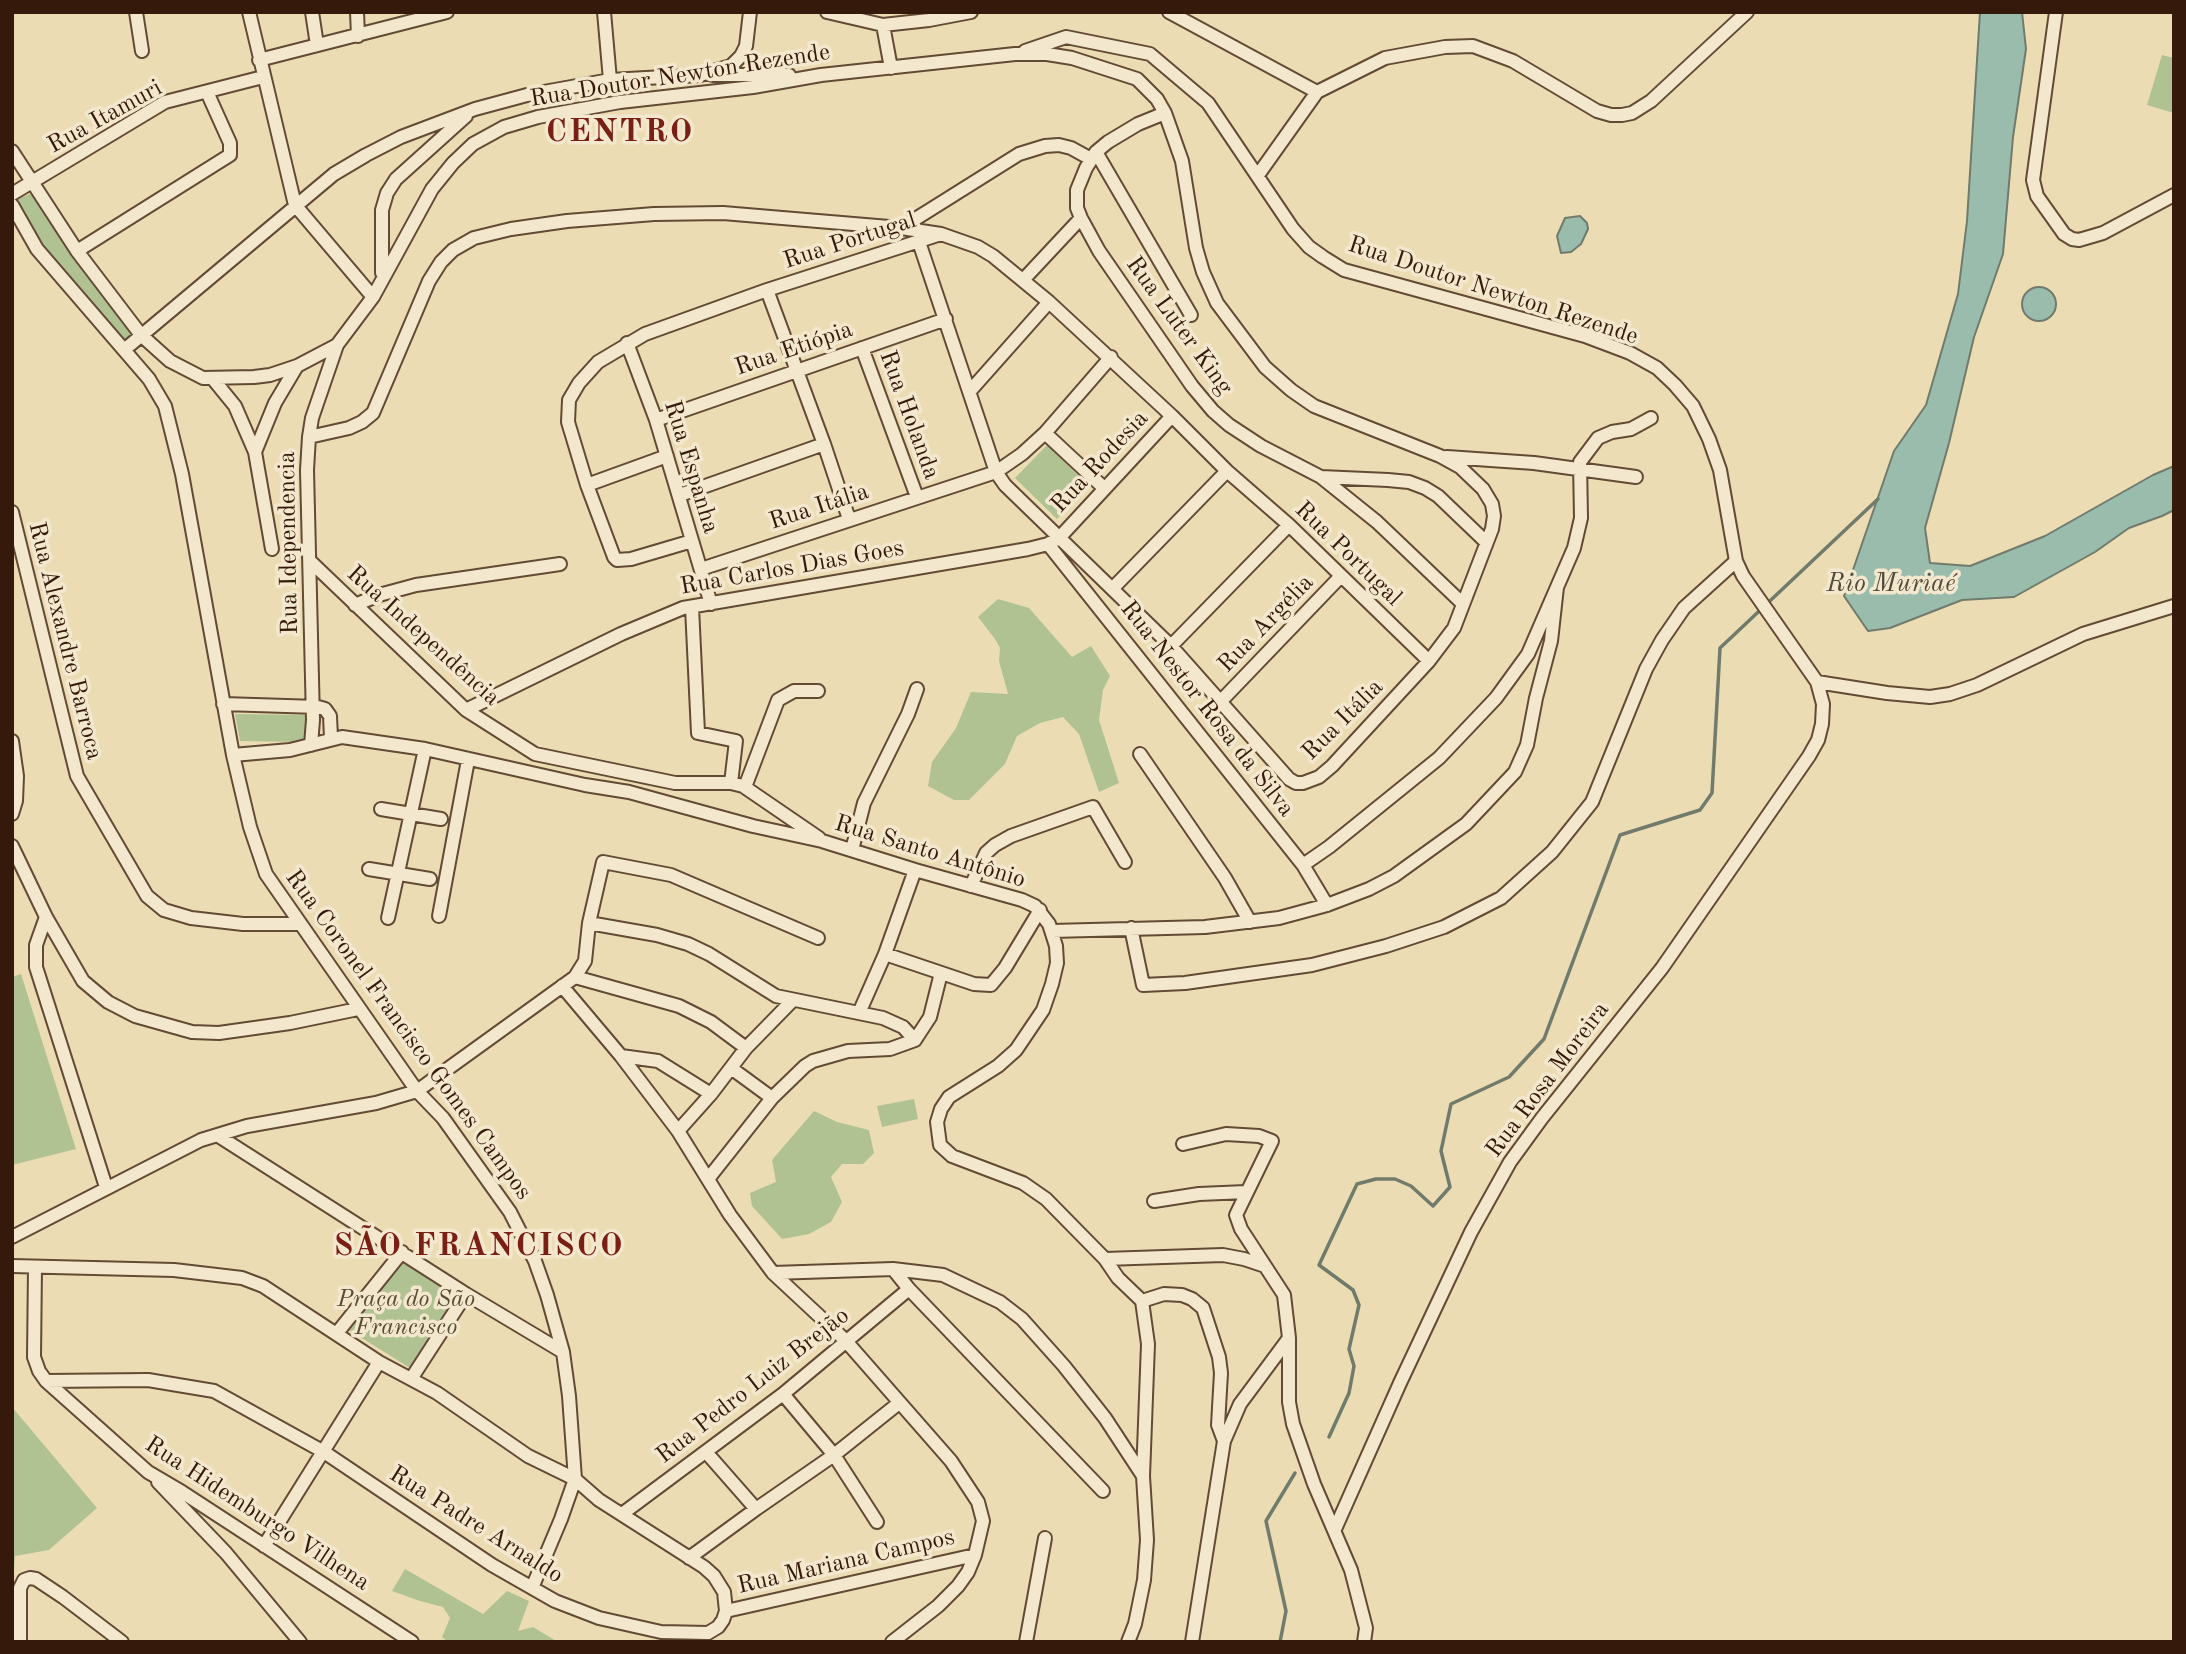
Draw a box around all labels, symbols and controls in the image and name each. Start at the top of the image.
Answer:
street label: Rua Doutor Newton Rezende [528,38,832,114]
street label: Rua Itamuri [43,74,167,160]
district label: CENTRO [546,114,694,152]
street label: Rua Portugal [780,206,920,276]
street label: Rua Doutor Newton Rezende [1344,230,1642,352]
street label: Rua Luter King [1119,251,1239,401]
street label: Rua Etiópia [731,315,857,383]
street label: Rua Holanda [872,347,946,483]
street label: Rua Espanha [657,397,725,537]
street label: Rua Rodesia [1045,405,1155,519]
street label: Rua Idependencia [273,451,305,635]
street label: Rua Itália [766,477,872,537]
street label: Rua Portugal [1288,496,1408,612]
street label: Rua Alexandre Barroca [21,519,109,763]
street label: Rua Carlos Dias Goes [678,534,906,602]
street label: Rua Independência [340,560,506,712]
water label: Rio Muriaé [1826,568,1956,600]
street label: Rua Argélia [1212,569,1320,679]
street label: Rua Nestor Rosa da Silva [1114,595,1300,823]
street label: Rua Itália [1296,673,1390,767]
street label: Rua Santo Antônio [831,809,1029,895]
street label: Rua Coronel Francisco Gomes Campos [279,864,537,1206]
street label: Rua Rosa Moreira [1480,996,1616,1164]
district label: SÃO FRANCISCO [335,1228,623,1266]
park label: Praça do São Francisco [337,1286,475,1342]
street label: Rua Pedro Luiz Brejão [651,1302,855,1470]
street label: Rua Hidemburgo Vilhena [139,1430,375,1598]
street label: Rua Padre Arnaldo [384,1460,568,1590]
street label: Rua Mariana Campos [735,1523,957,1601]

